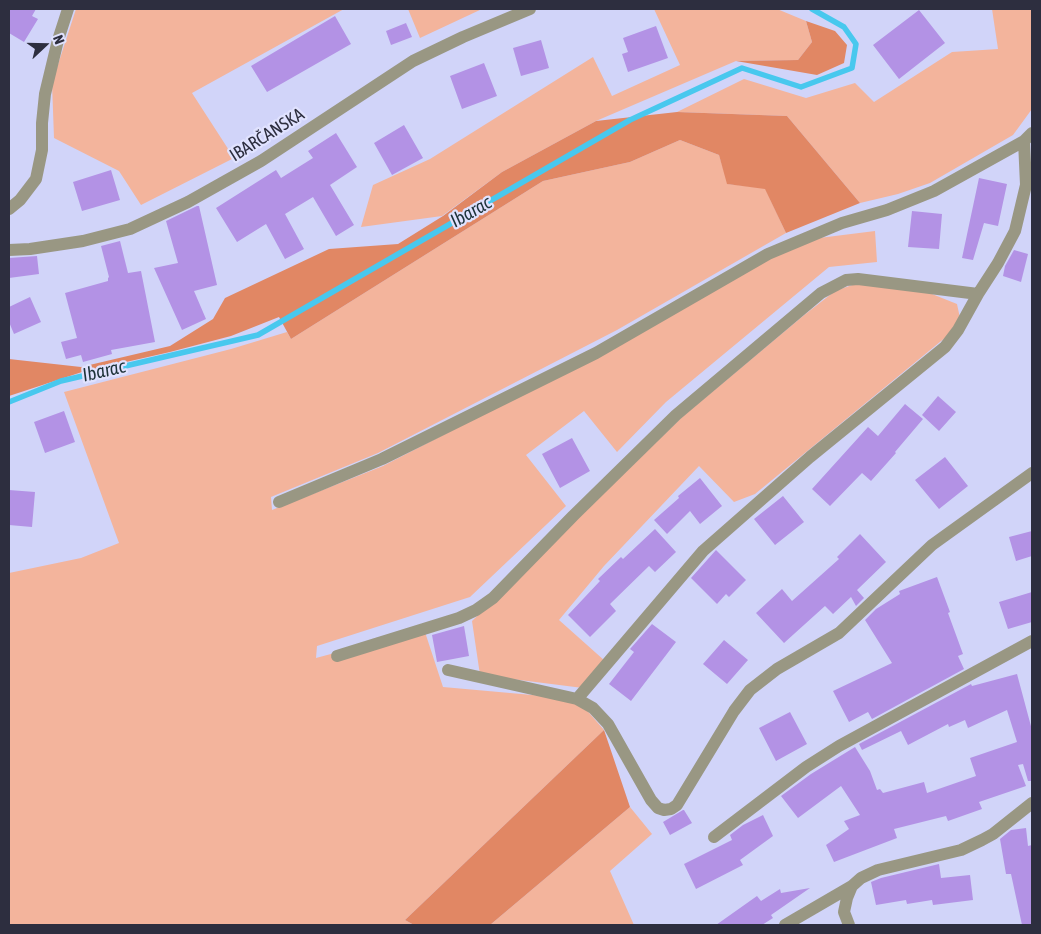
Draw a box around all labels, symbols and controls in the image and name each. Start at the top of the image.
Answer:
north arrow [20,20,70,70]
text: N [50,33,68,46]
street label: IBARČANSKA [226,104,308,166]
water label: Ibarac [446,191,496,233]
water label: Ibarac [80,355,128,387]

